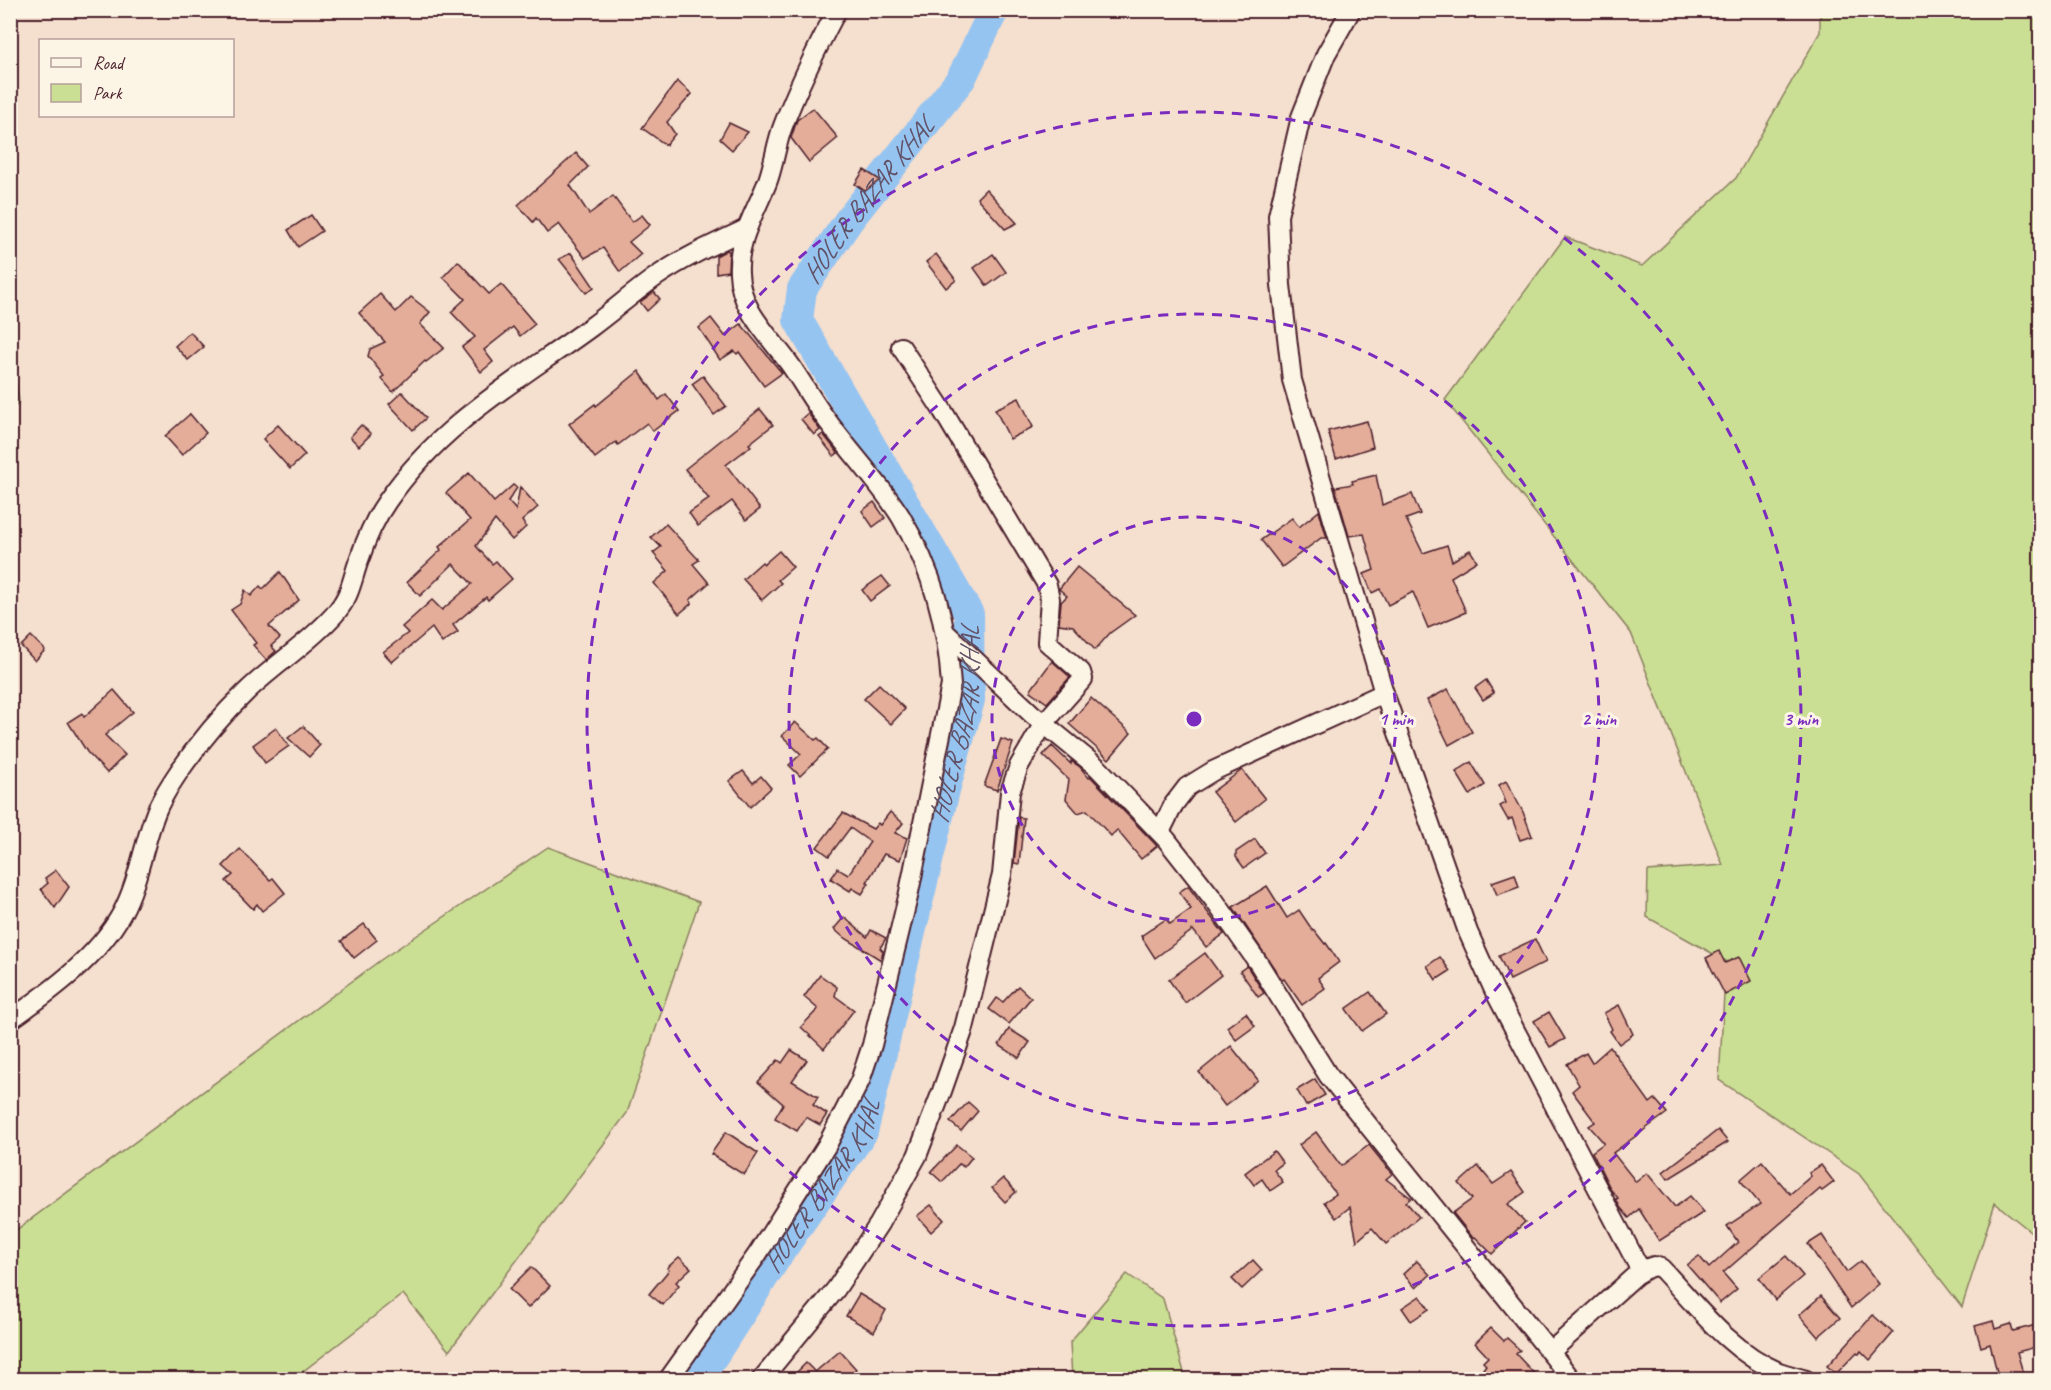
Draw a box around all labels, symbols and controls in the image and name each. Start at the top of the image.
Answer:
legend [39,39,234,117]
text: Road [93,52,126,74]
text: Park [93,82,123,104]
water label: HOLER BAZAR KHAL [794,107,944,290]
water label: HOLER BAZAR KHAL [921,622,988,825]
text: 1 min [1379,708,1414,730]
text: 2 min [1582,708,1617,730]
text: 3 min [1784,708,1819,730]
centre of rings [1184,709,1204,729]
water label: HOLER BAZAR KHAL [754,1092,888,1279]

